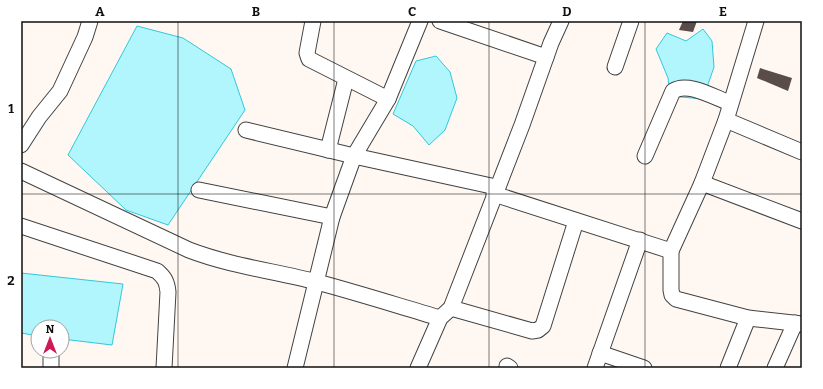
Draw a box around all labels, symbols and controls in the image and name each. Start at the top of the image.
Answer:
text: A [95,4,105,19]
text: B [252,4,260,19]
text: C [408,4,416,19]
text: D [562,4,572,19]
text: E [719,4,727,19]
text: 1 [8,101,14,116]
text: 2 [7,273,15,288]
north arrow [30,319,70,359]
text: N [46,323,55,336]

